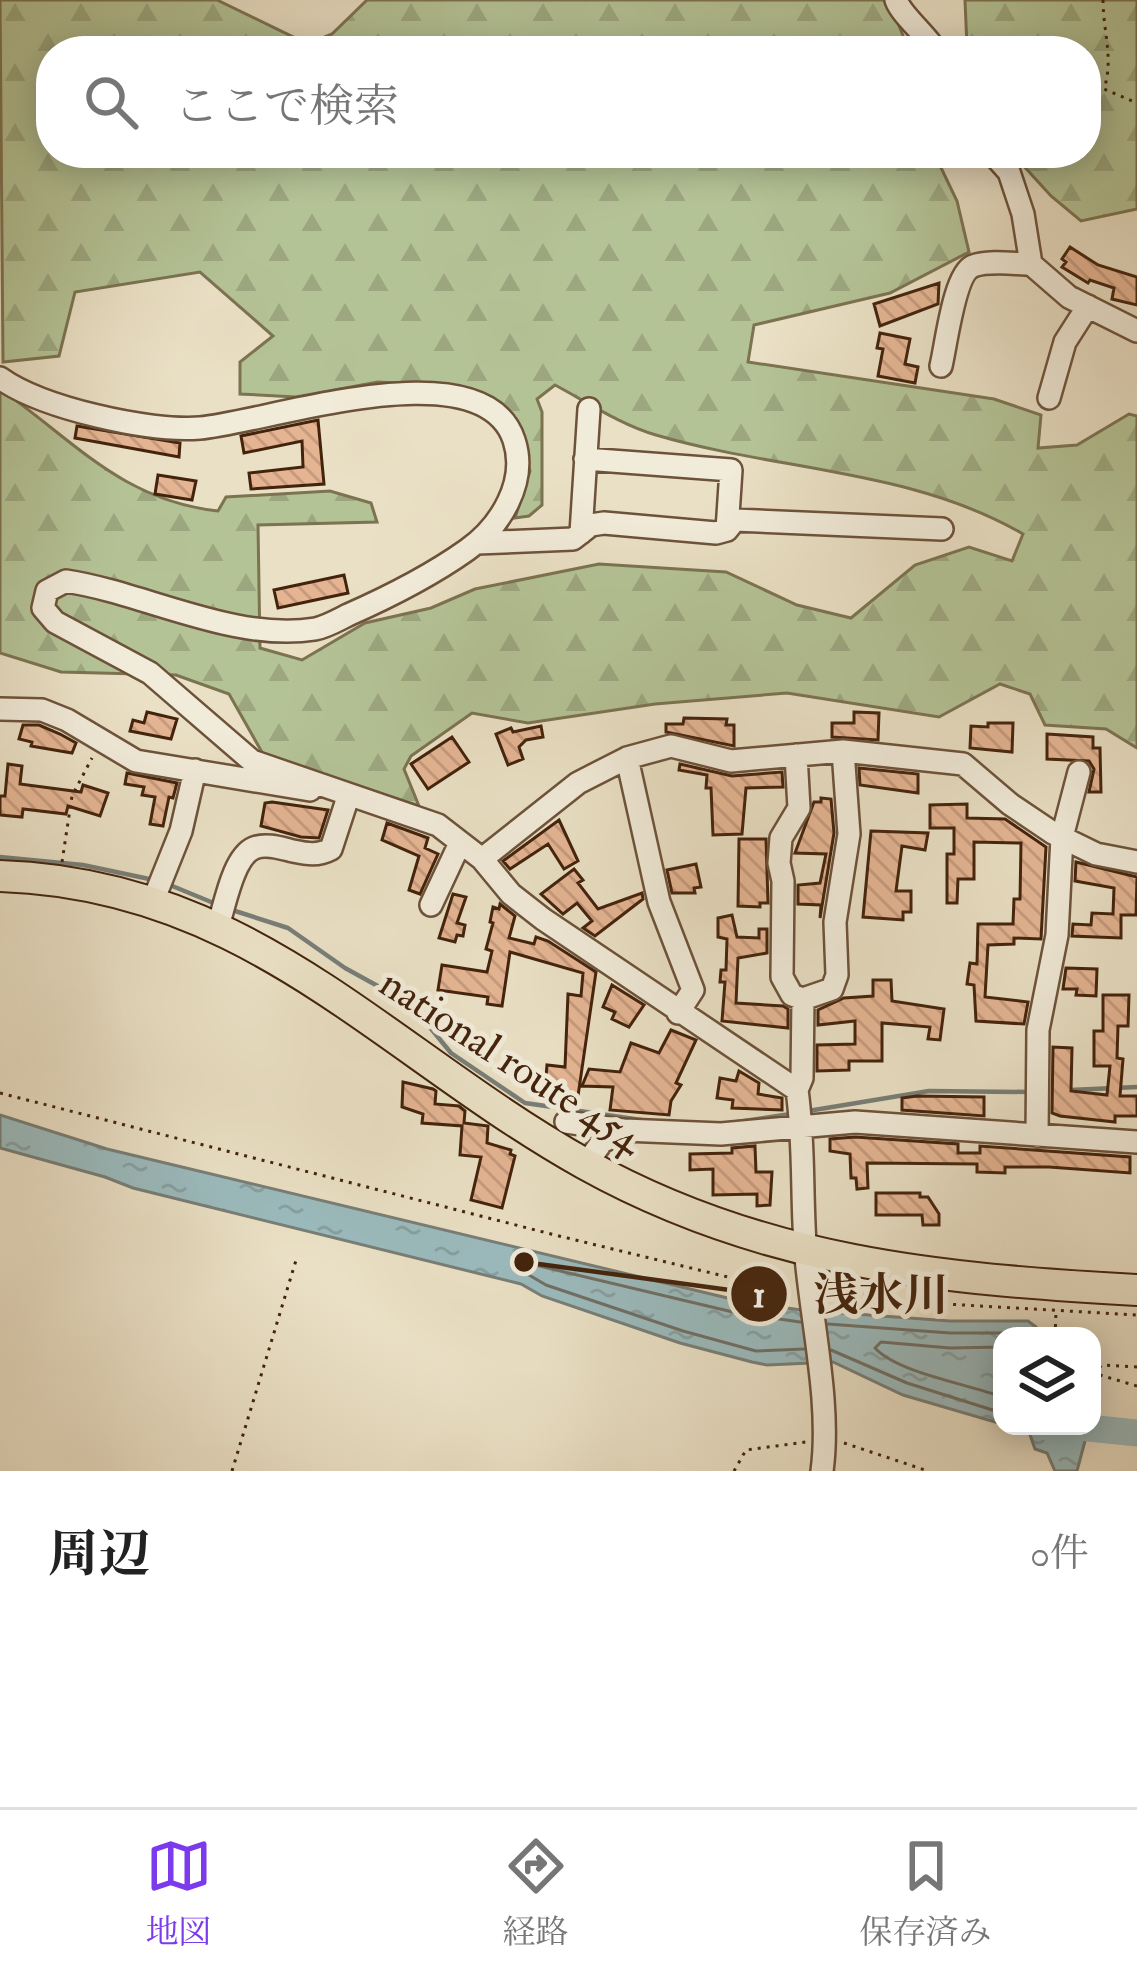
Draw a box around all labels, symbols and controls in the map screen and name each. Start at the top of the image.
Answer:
search box [36,36,1101,168]
icon: search [78,69,144,135]
text: ここで検索 [174,79,399,135]
street label: national route 454 [370,958,654,1167]
callout: 浅水川 [729,1254,972,1335]
text: 浅水川 [813,1268,949,1324]
text: 1 [753,1273,765,1318]
map controls [993,1327,1101,1435]
button: layers [993,1327,1101,1435]
text: 周辺 [48,1523,150,1587]
text: 0件 [1030,1529,1089,1578]
tab: 地図 [146,1833,212,1953]
tab: 経路 [503,1833,569,1953]
tab: 保存済み [860,1833,992,1953]

